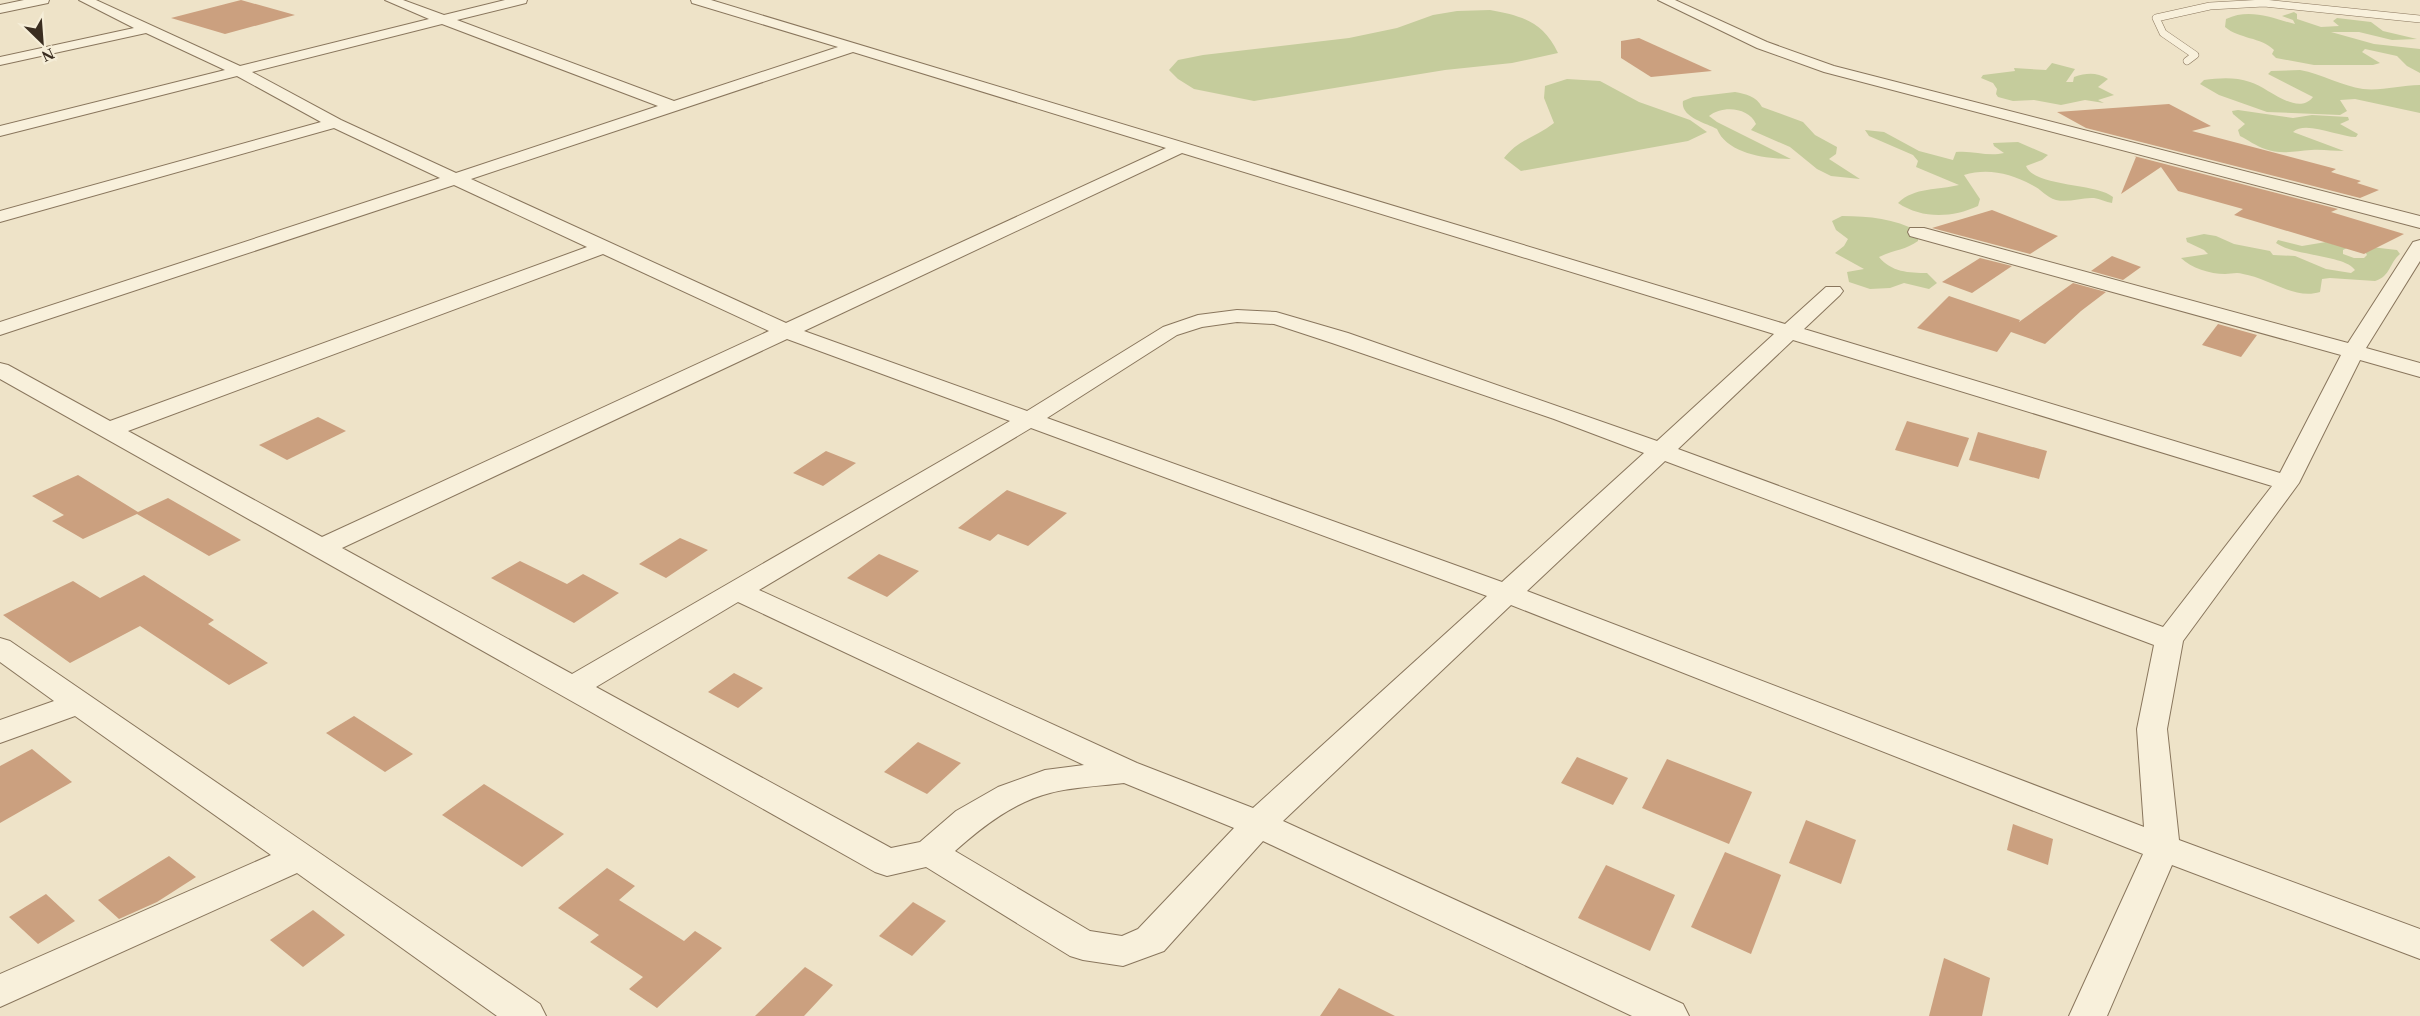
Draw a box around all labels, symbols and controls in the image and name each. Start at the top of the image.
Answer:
north arrow [12,12,72,72]
text: N [39,45,57,65]

